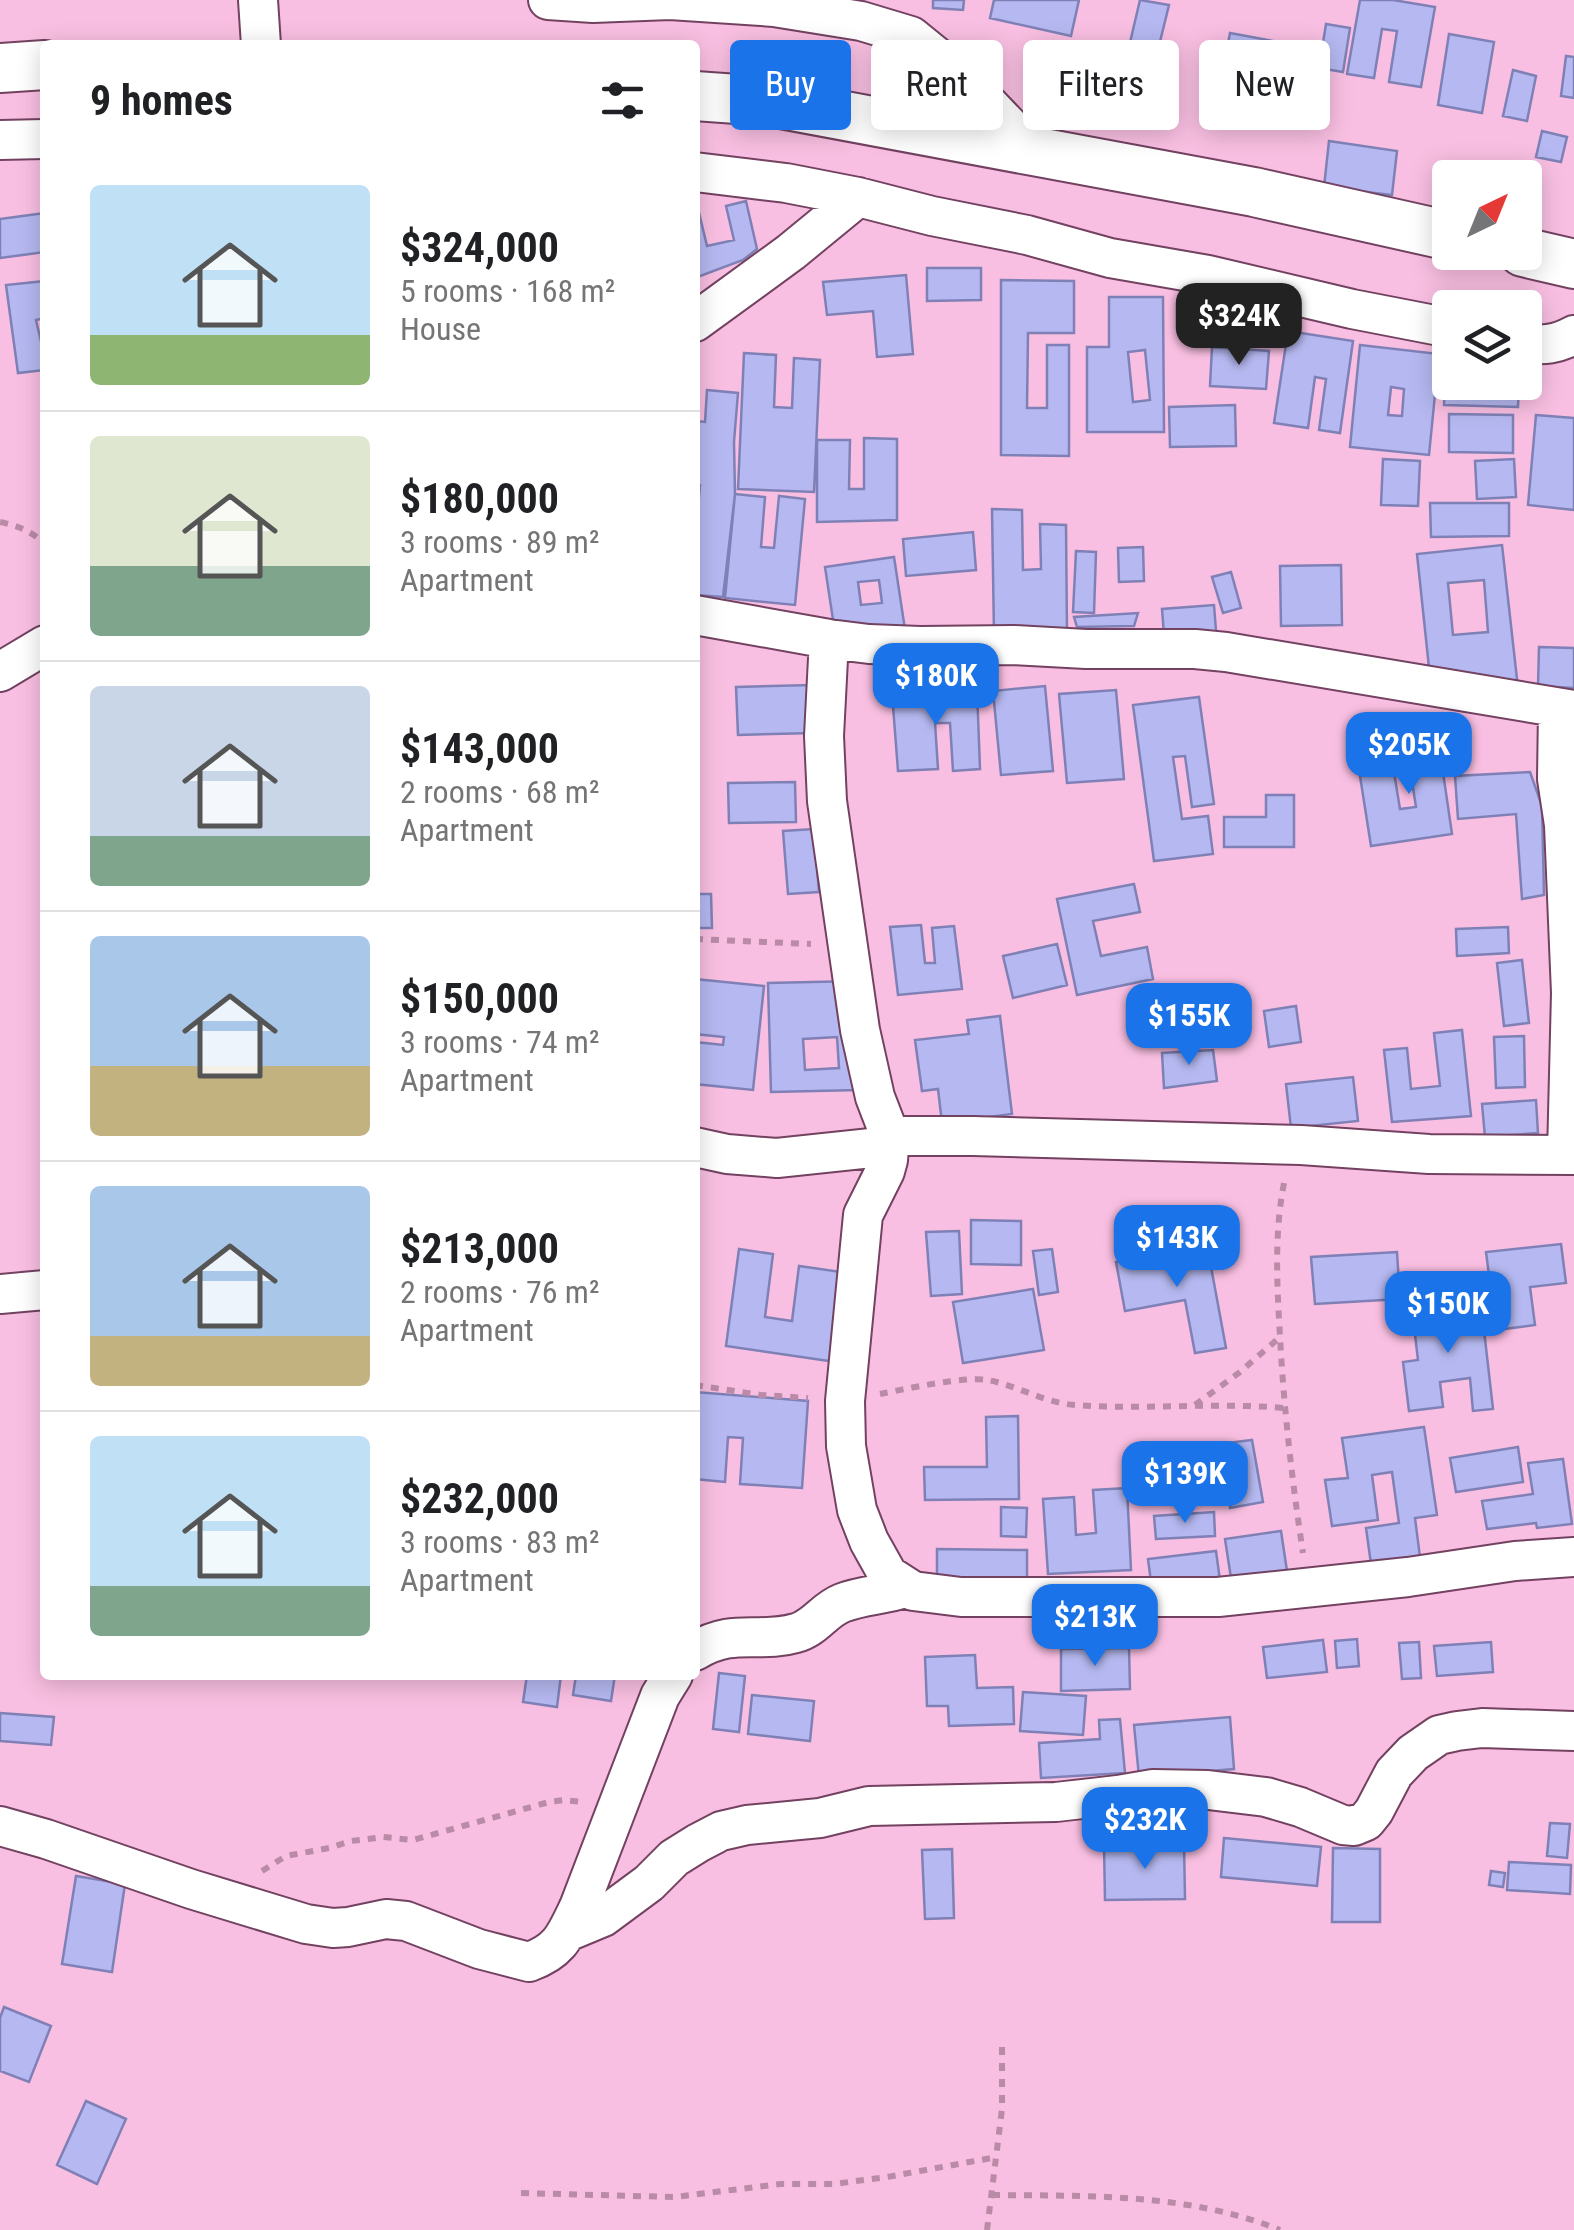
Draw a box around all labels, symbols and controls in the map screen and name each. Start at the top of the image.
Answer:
chip: Buy [730,40,851,130]
chip: Rent [871,40,1003,130]
chip: Filters [1023,40,1179,130]
chip: New [1199,40,1330,130]
icon: filters [595,73,650,128]
text: 9 homes [90,76,233,125]
north arrow [1432,160,1542,270]
map controls [1432,160,1542,400]
text: $324,000 [400,223,559,272]
icon: home [170,225,290,345]
text: 5 rooms · 168 m² [400,272,615,310]
pin: $324K [1169,283,1309,368]
button: layers [1432,290,1542,400]
text: $324K [1198,296,1280,334]
text: House [400,310,481,348]
text: $180,000 [400,474,559,523]
icon: home [170,476,290,596]
text: 3 rooms · 89 m² [400,523,599,561]
text: Apartment [400,561,534,599]
pin: $180K [866,643,1006,728]
text: $180K [895,656,977,694]
pin: $205K [1339,712,1479,797]
text: $143,000 [400,724,559,773]
text: $205K [1368,725,1450,763]
icon: home [170,726,290,846]
text: 2 rooms · 68 m² [400,773,599,811]
text: Apartment [400,811,534,849]
text: $150,000 [400,974,559,1023]
icon: home [170,976,290,1096]
pin: $155K [1119,983,1259,1068]
text: $155K [1148,996,1230,1034]
text: 3 rooms · 74 m² [400,1023,599,1061]
text: Apartment [400,1061,534,1099]
pin: $143K [1107,1205,1247,1290]
text: $143K [1136,1218,1218,1256]
text: $213,000 [400,1224,559,1273]
icon: home [170,1226,290,1346]
pin: $150K [1378,1271,1518,1356]
text: 2 rooms · 76 m² [400,1273,599,1311]
text: $150K [1407,1284,1489,1322]
text: Apartment [400,1311,534,1349]
pin: $139K [1115,1441,1255,1526]
text: $139K [1144,1454,1226,1492]
text: $232,000 [400,1474,559,1523]
icon: home [170,1476,290,1596]
text: 3 rooms · 83 m² [400,1523,599,1561]
text: Apartment [400,1561,534,1599]
pin: $213K [1025,1584,1165,1669]
text: $213K [1054,1597,1136,1635]
pin: $232K [1075,1787,1215,1872]
text: $232K [1104,1800,1186,1838]

